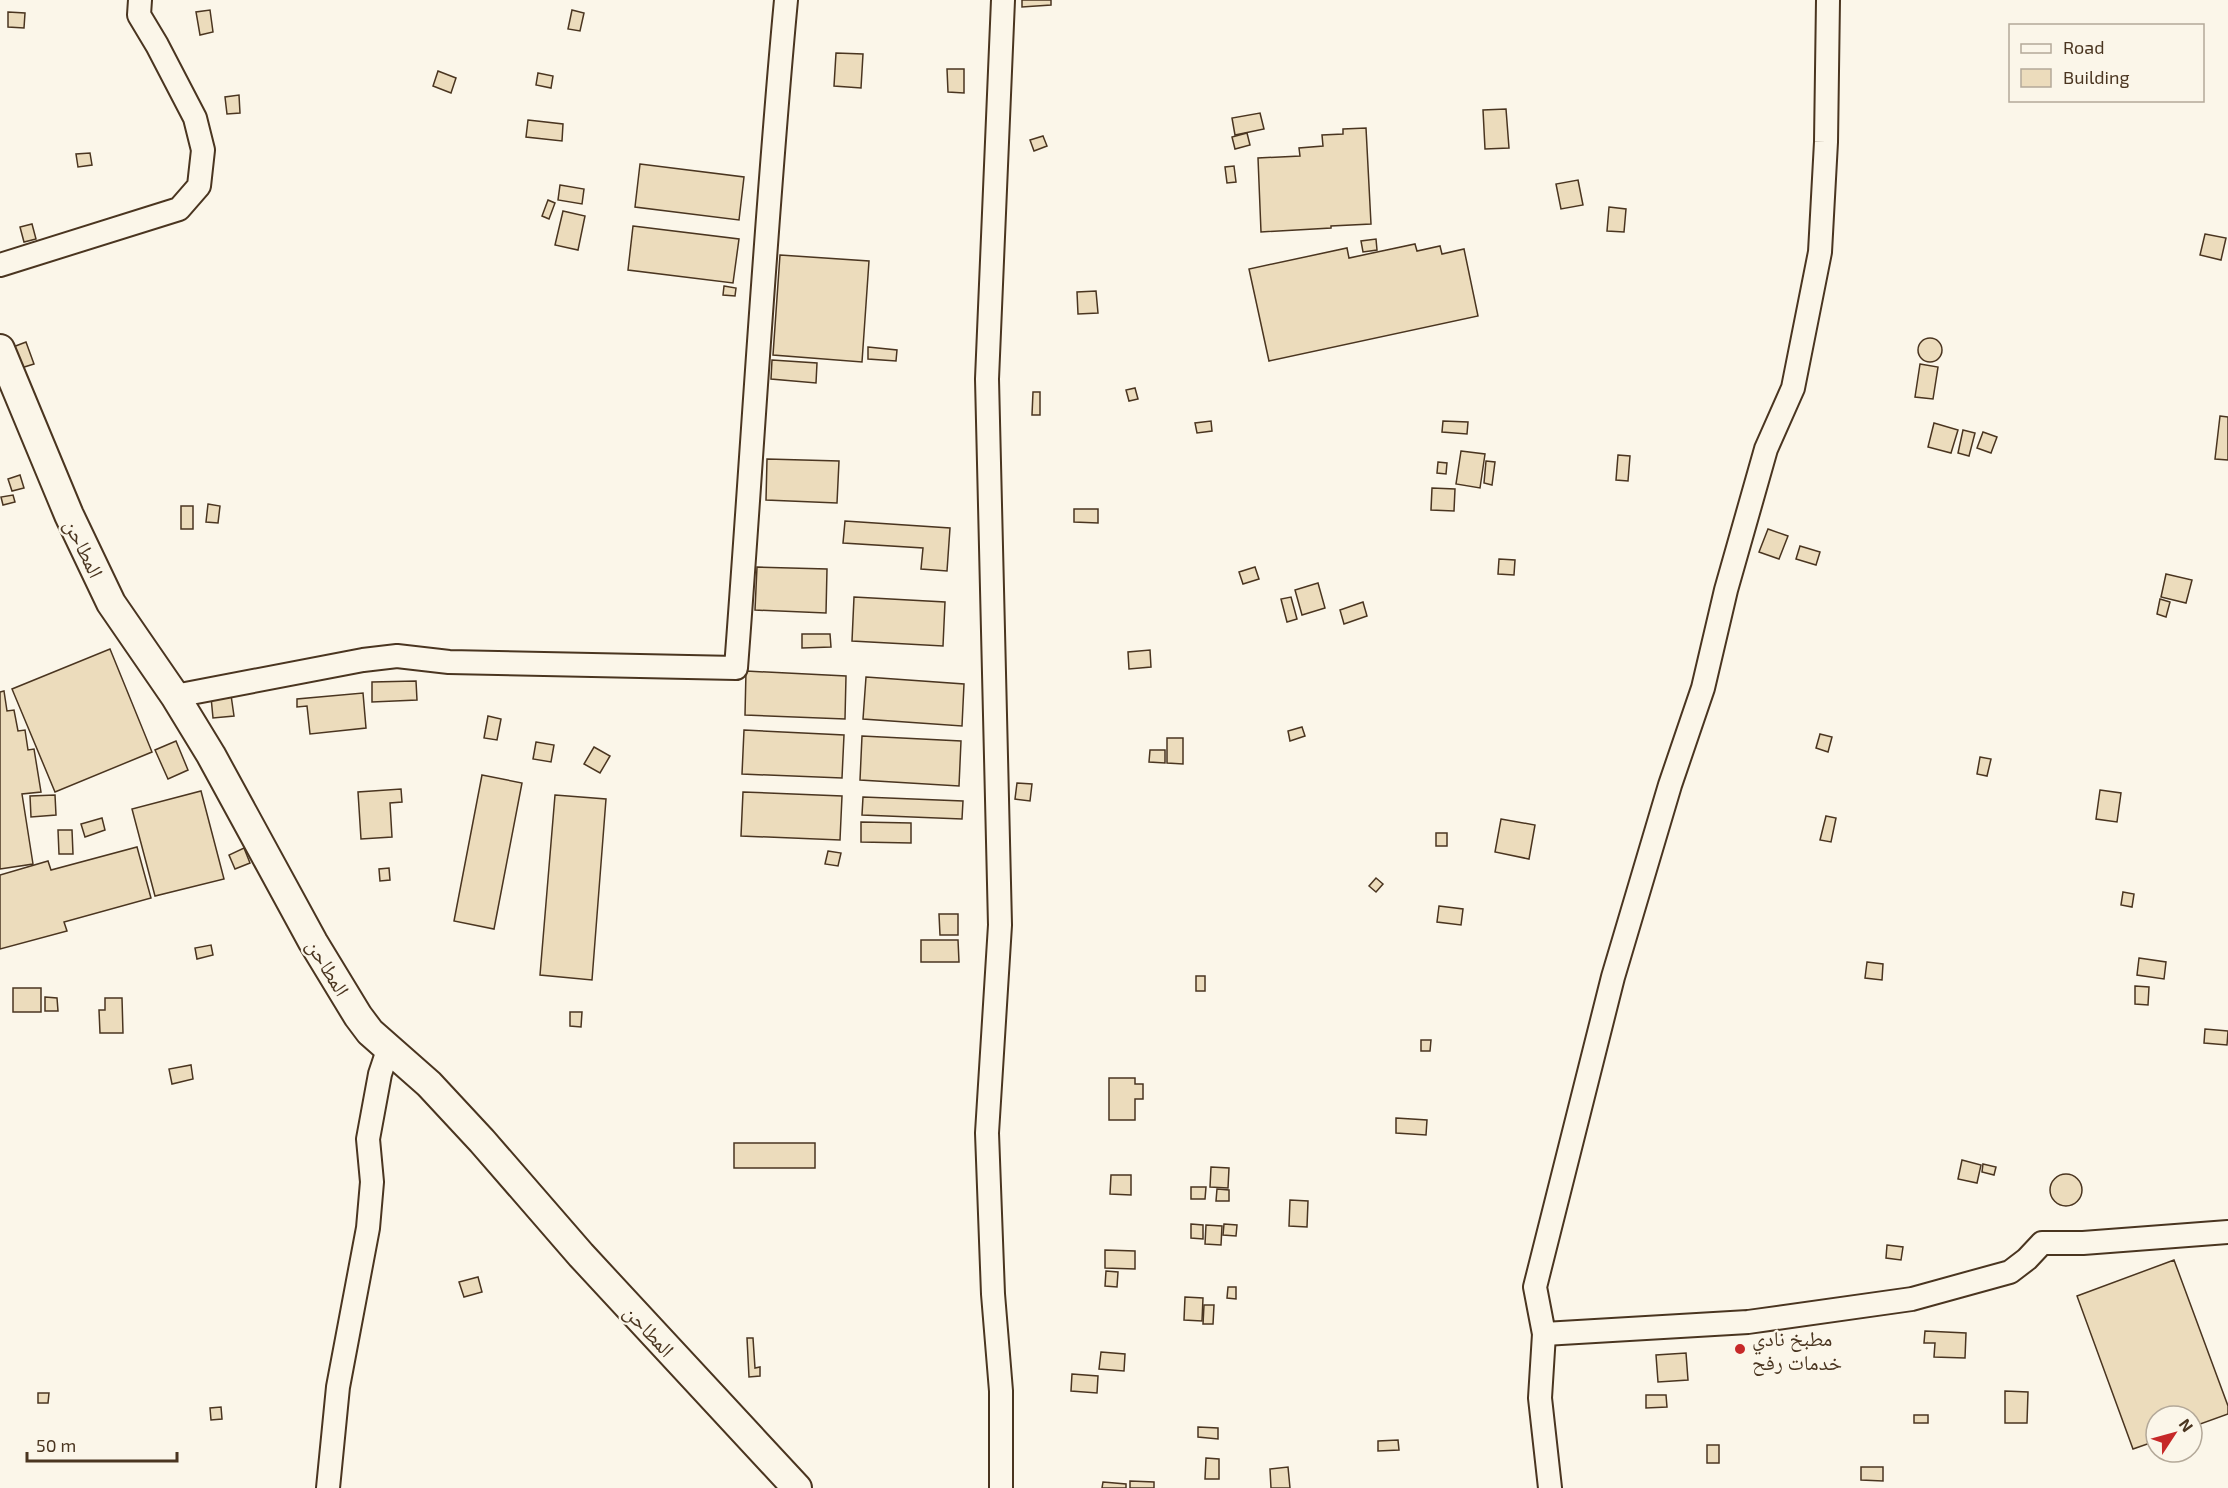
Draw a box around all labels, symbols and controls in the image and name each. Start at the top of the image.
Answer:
legend [2009,24,2204,102]
text: Road [2063,36,2104,58]
text: Building [2063,66,2130,88]
street label: المطاحن [58,515,110,582]
street label: المطاحن [301,934,356,1001]
street label: المطاحن [618,1299,680,1363]
place label: مطبخ نادي خدمات رفح [1752,1325,1842,1376]
marker: مطبخ نادي خدمات رفح [1733,1342,1747,1356]
north arrow [2144,1404,2204,1464]
text: N [2175,1415,2198,1435]
scale bar [27,1425,177,1463]
text: 50 m [36,1434,76,1456]

